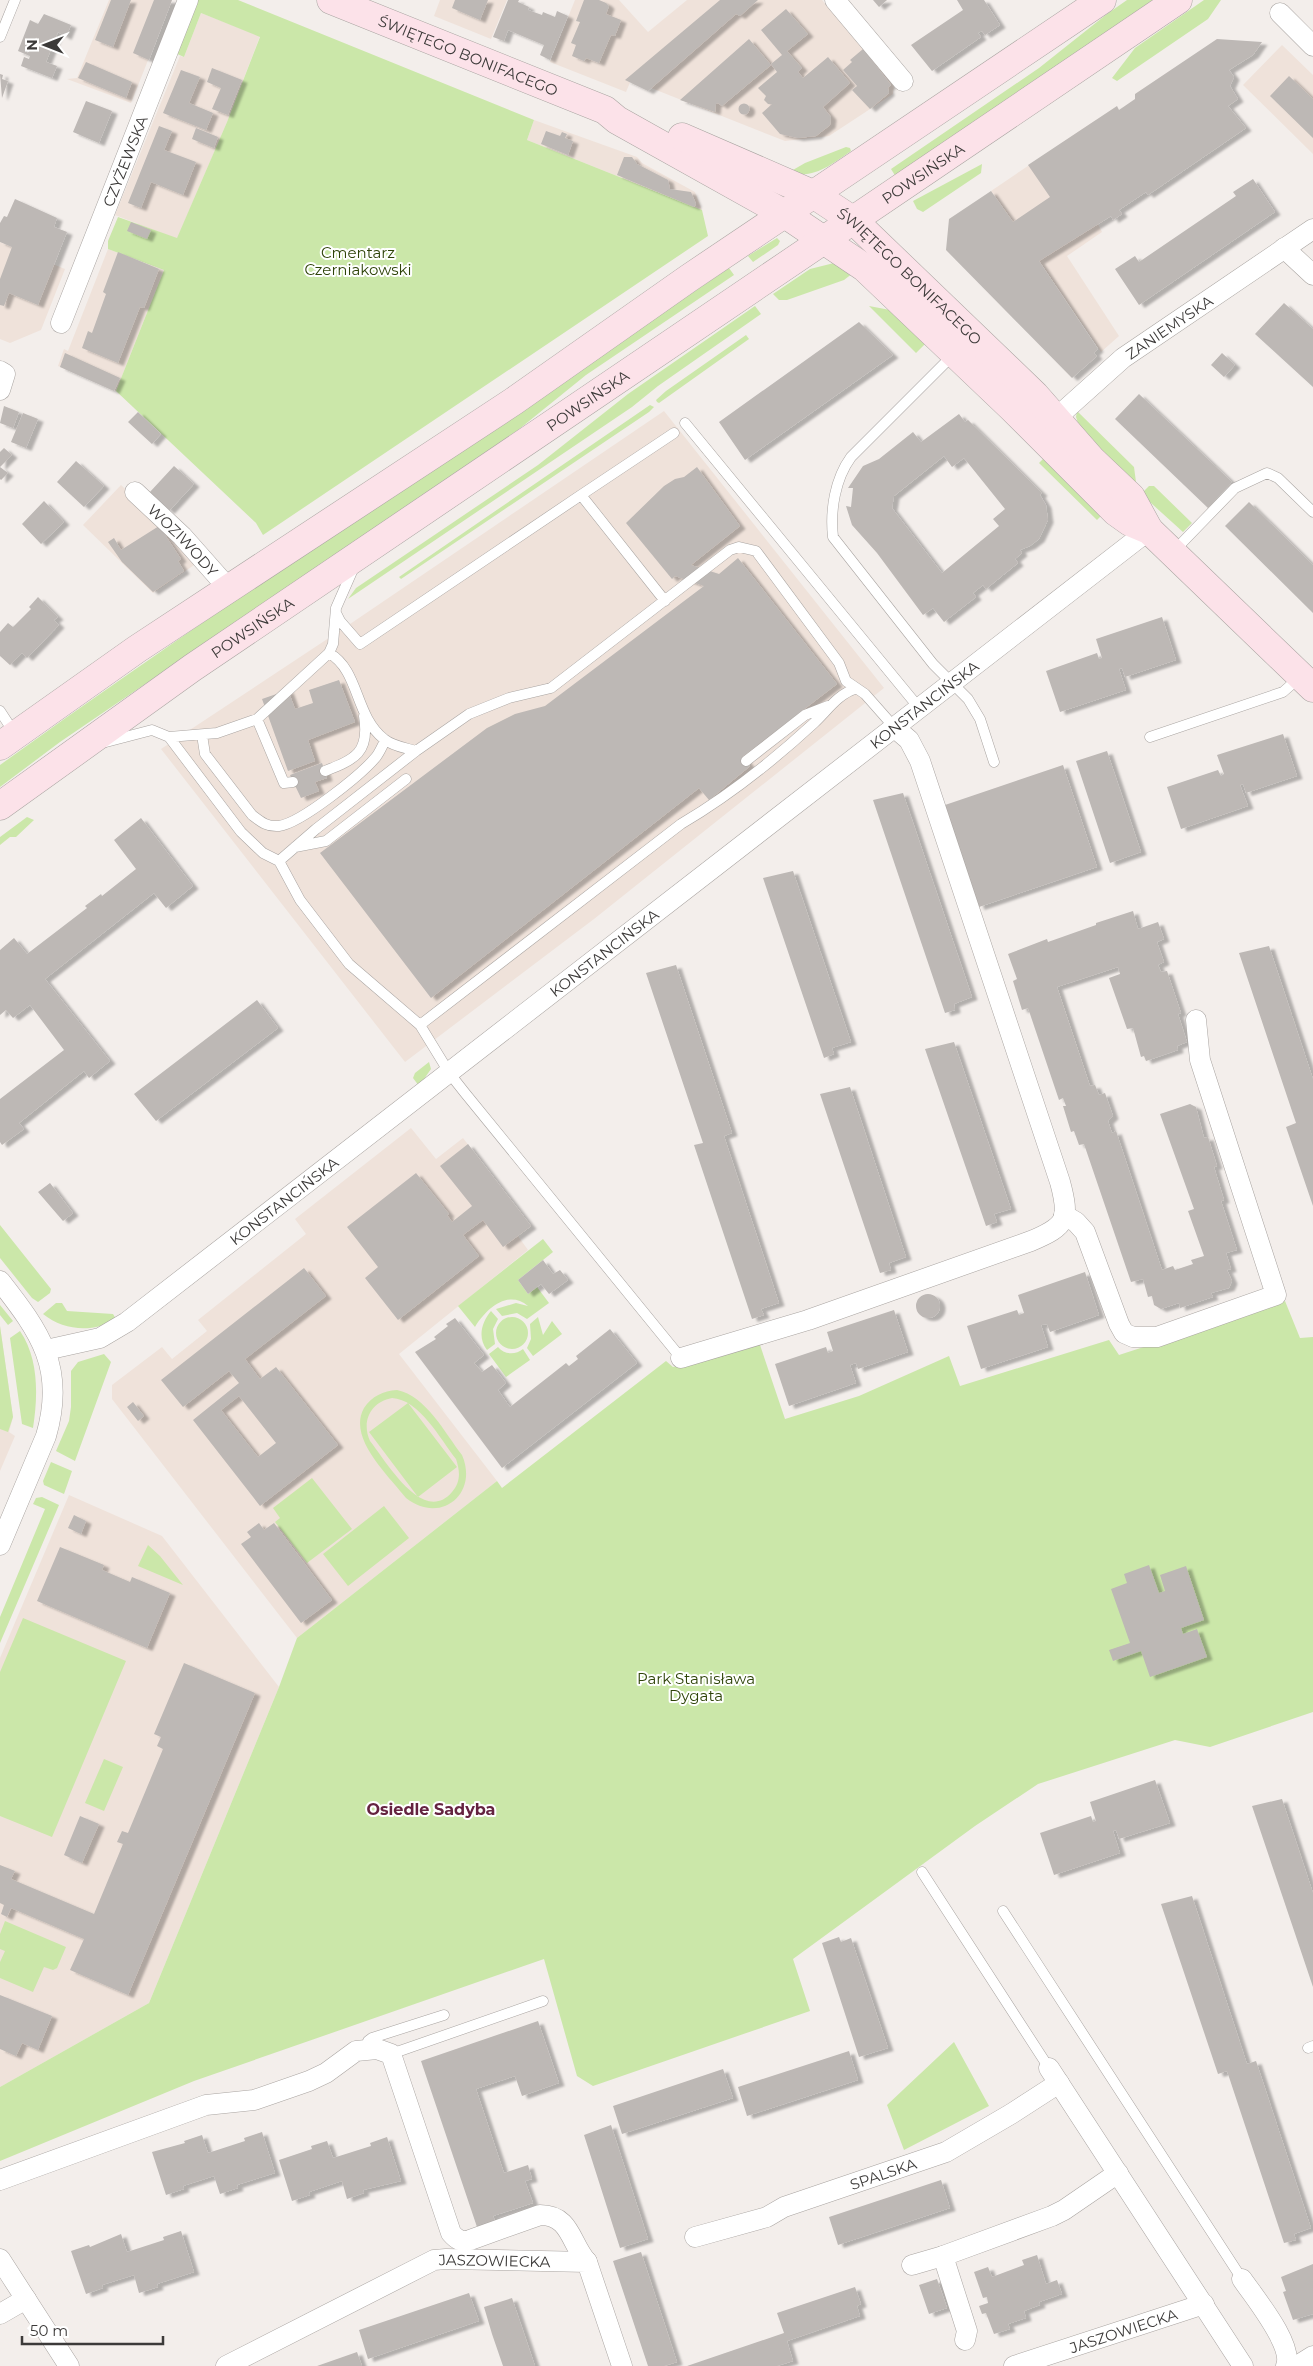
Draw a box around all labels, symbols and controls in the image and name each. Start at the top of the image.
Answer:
street label: ŚWIĘTEGO BONIFACEGO [376,11,561,100]
north arrow [20,20,70,70]
text: N [23,39,41,51]
street label: CZYŻEWSKA [98,113,151,209]
street label: POWSIŃSKA [878,138,968,208]
street label: ŚWIĘTEGO BONIFACEGO [834,203,986,349]
park label: Cmentarz Czerniakowski [304,243,412,279]
street label: ZANIEMYSKA [1122,290,1216,363]
street label: POWSIŃSKA [542,365,633,435]
street label: WOZIWODY [144,500,223,580]
street label: POWSIŃSKA [207,592,297,662]
street label: KONSTANCIŃSKA [866,656,982,753]
street label: KONSTANCIŃSKA [546,904,662,1001]
street label: KONSTANCIŃSKA [225,1152,342,1249]
park label: Park Stanisława Dygata [637,1669,755,1705]
district label: Osiedle Sadyba [367,1800,495,1819]
street label: SPALSKA [847,2153,919,2193]
street label: JASZOWIECKA [437,2249,551,2271]
street label: JASZOWIECKA [1066,2304,1180,2357]
scale bar [22,2314,164,2346]
text: 50 m [30,2321,68,2340]

